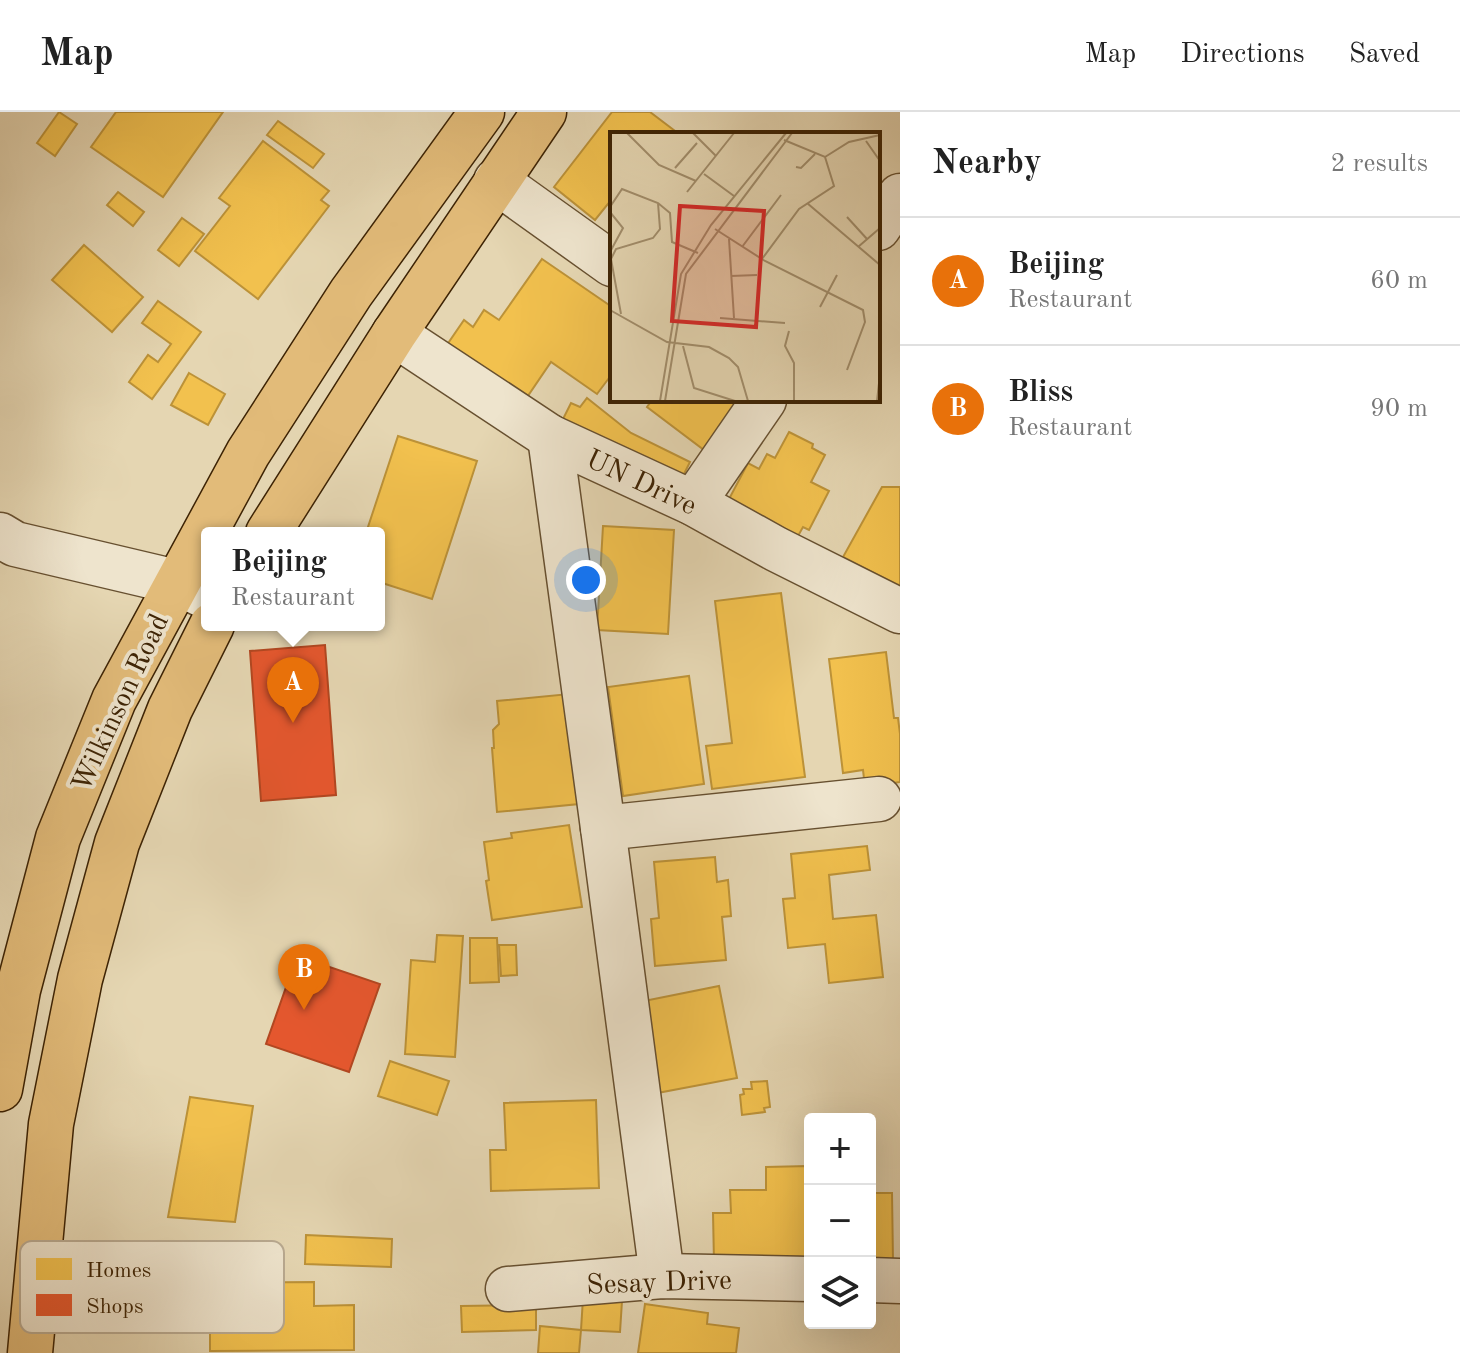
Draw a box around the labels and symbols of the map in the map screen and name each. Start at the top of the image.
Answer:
inset map [610,132,880,402]
street label: UN Drive [581,446,700,521]
your location [566,560,606,600]
street label: Wilkinson Road [68,610,175,796]
pin: A [267,657,319,723]
pin: B [278,944,330,1010]
legend [20,1241,284,1333]
text: Homes [86,1260,151,1282]
street label: Sesay Drive [586,1267,732,1301]
text: Shops [86,1296,143,1318]

